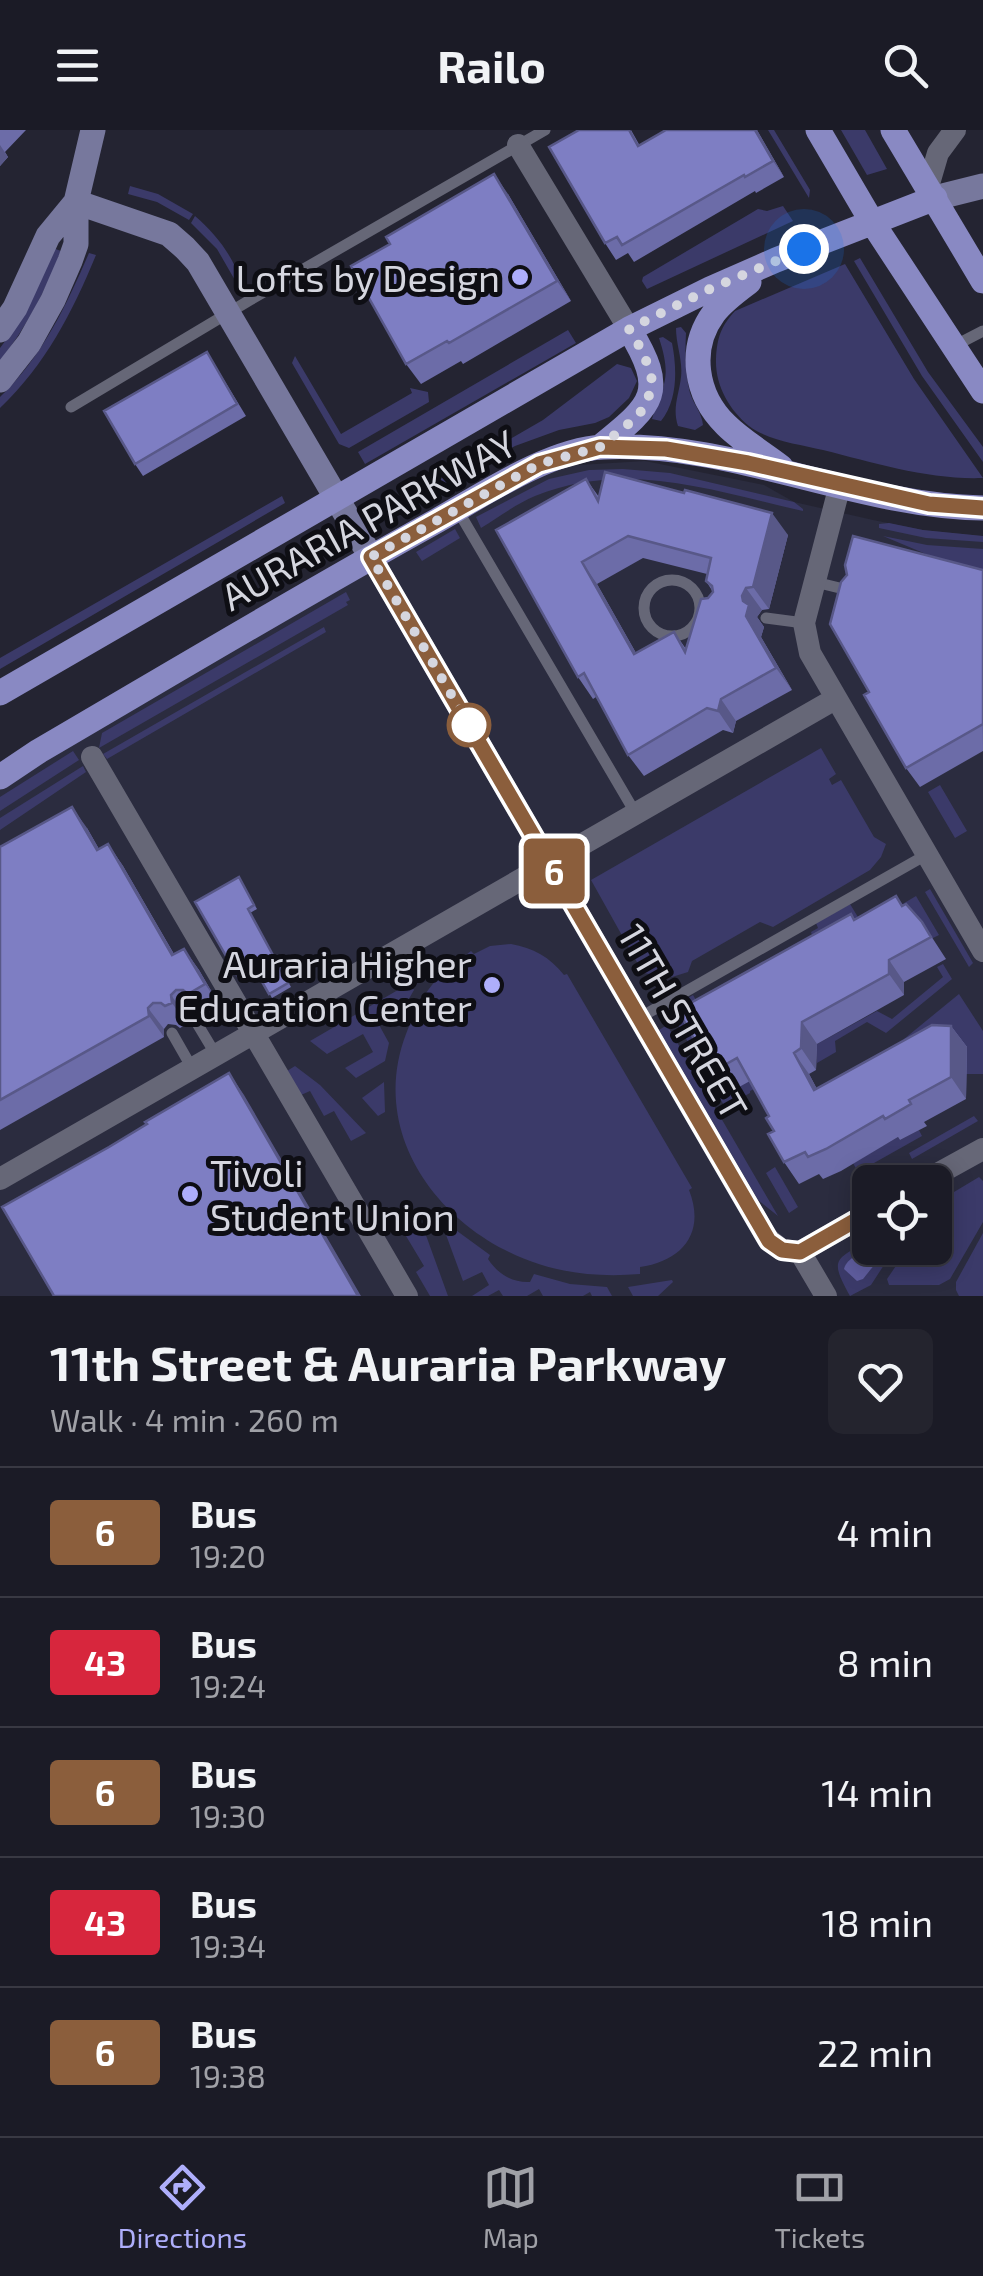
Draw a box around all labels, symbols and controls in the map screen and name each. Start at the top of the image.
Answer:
icon: menu [50,38,105,93]
text: Railo [437,38,546,92]
icon: search [878,38,933,93]
your location [779,224,829,274]
place label: Lofts by Design [235,254,500,300]
marker: Lofts by Design [509,266,531,288]
street label: AURARIA PARKWAY [213,419,524,619]
unlabelled marker [448,704,490,746]
line badge: 6 [522,838,586,904]
text: 6 [544,850,564,892]
street label: 11TH STREET [610,915,758,1127]
place label: Auraria Higher Education Center [178,940,472,1030]
marker: Auraria Higher Education Center [481,974,503,996]
place label: Tivoli Student Union [210,1149,455,1239]
map controls [852,1165,952,1265]
button: locate [852,1165,952,1265]
marker: Tivoli Student Union [179,1183,201,1205]
button: heart [828,1329,933,1434]
text: 11th Street & Auraria Parkway [50,1333,726,1391]
text: Walk · 4 min · 260 m [50,1400,339,1438]
text: Bus [190,1490,257,1536]
text: 4 min [836,1509,933,1555]
text: 6 [95,1511,115,1553]
text: 19:20 [190,1536,266,1574]
text: Bus [190,1620,257,1666]
text: 8 min [837,1639,933,1685]
text: 43 [84,1641,126,1683]
text: 19:24 [190,1666,266,1704]
text: Bus [190,1750,257,1796]
text: 14 min [821,1769,933,1815]
text: 6 [95,1771,115,1813]
text: 19:30 [190,1796,266,1834]
text: Bus [190,1880,257,1926]
text: 18 min [822,1899,933,1945]
text: 43 [84,1901,126,1943]
text: 19:34 [190,1926,266,1964]
text: Bus [190,2010,257,2056]
text: 22 min [817,2029,933,2075]
text: 6 [95,2031,115,2073]
text: 19:38 [190,2056,266,2094]
tab: Directions [118,2160,247,2254]
tab: Map [483,2160,539,2254]
tab: Tickets [774,2160,865,2254]

